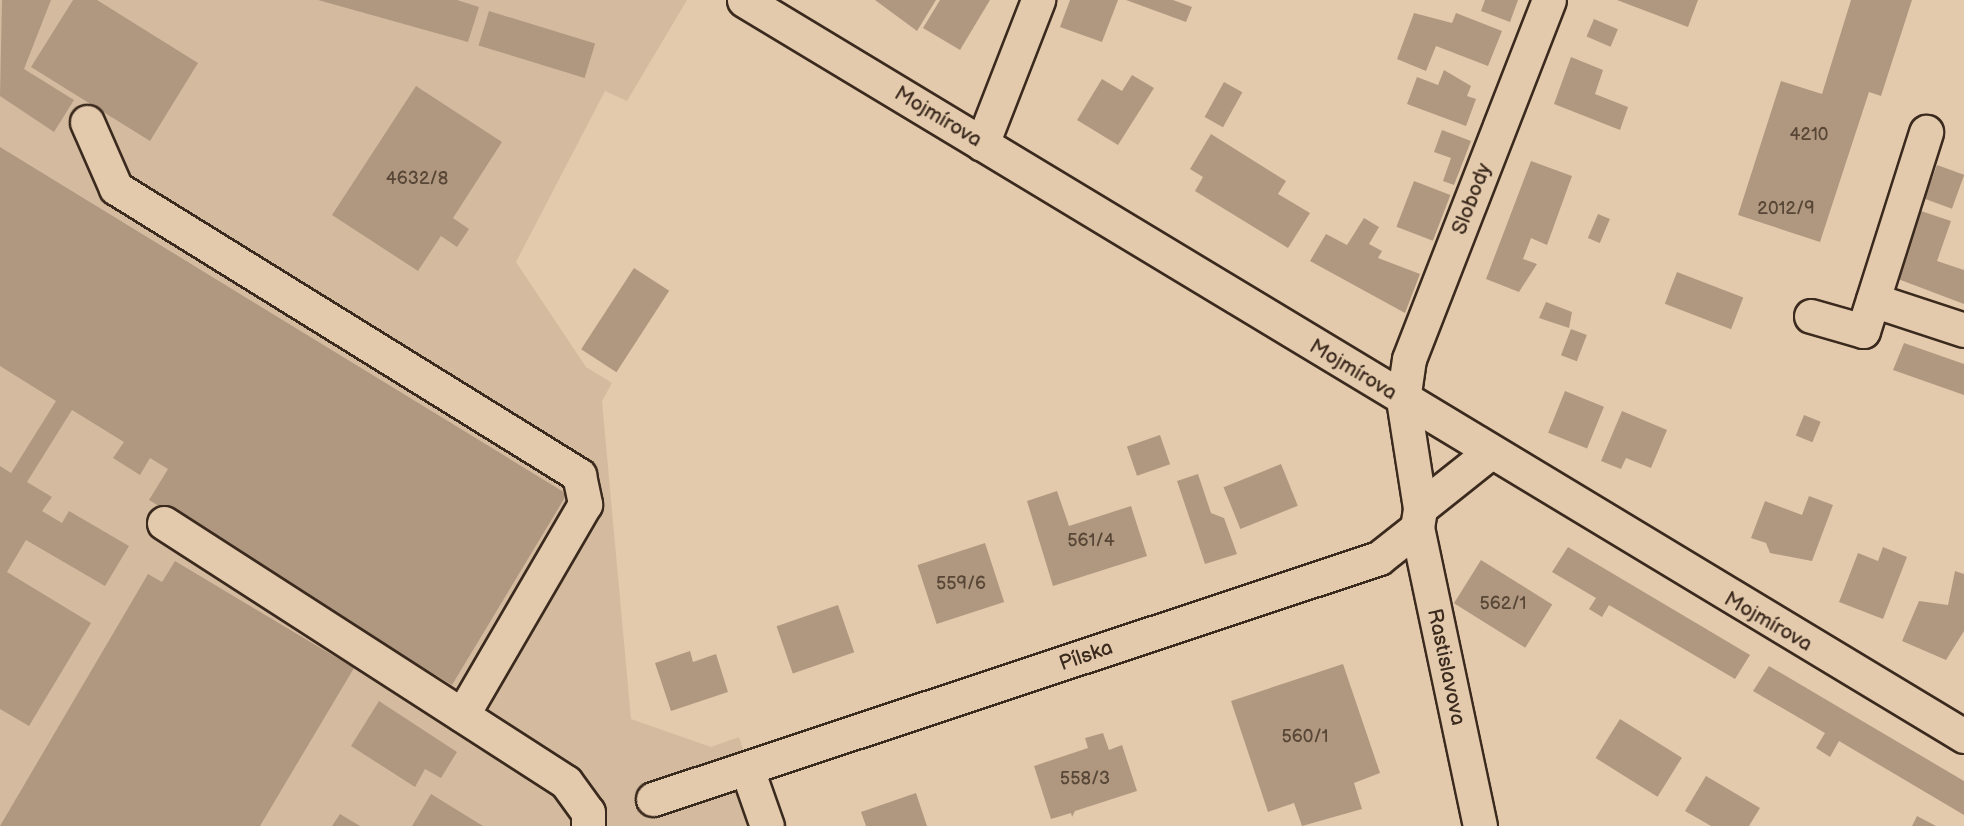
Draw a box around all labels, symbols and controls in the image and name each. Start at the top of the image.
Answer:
street label: Mojmírova [890,81,986,153]
house number: 4210 [1790,124,1828,146]
street label: Slobody [1447,160,1497,238]
house number: 4632/8 [386,168,448,190]
house number: 2012/9 [1757,198,1815,220]
street label: Mojmírova [1305,334,1401,406]
house number: 561/4 [1067,530,1115,552]
house number: 559/6 [936,573,986,595]
street label: Mojmírova [1719,587,1817,657]
house number: 562/1 [1479,593,1527,615]
street label: Rastislavova [1421,606,1471,728]
street label: Pílska [1056,635,1116,677]
house number: 560/1 [1282,726,1328,748]
house number: 558/3 [1060,768,1110,790]

